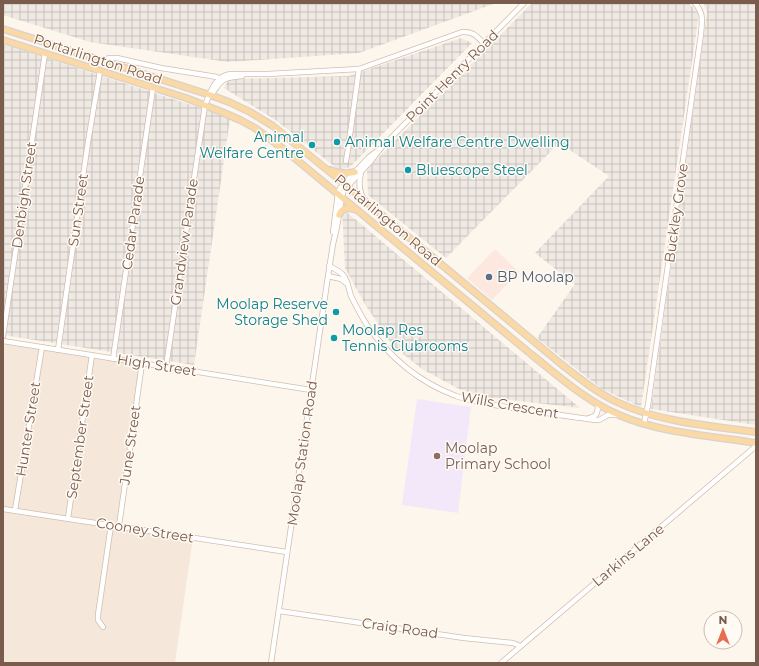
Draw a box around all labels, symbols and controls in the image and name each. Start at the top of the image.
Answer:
street label: Point Henry Road [402,26,502,126]
street label: Portarlington Road [31,30,165,88]
place label: Animal Welfare Centre [199,128,304,162]
place label: Animal Welfare Centre Dwelling [345,133,570,151]
marker: Animal Welfare Centre Dwelling [332,137,342,147]
street label: Denbigh Street [8,140,40,250]
marker: Animal Welfare Centre [307,140,317,150]
place label: Bluescope Steel [416,161,528,179]
street label: Buckley Grove [660,162,692,264]
marker: Bluescope Steel [403,165,413,175]
street label: Portarlington Road [331,170,445,270]
street label: Sun Street [64,172,92,248]
street label: Cedar Parade [118,175,148,271]
street label: Grandview Parade [166,177,202,307]
place label: BP Moolap [497,268,574,286]
marker: BP Moolap [484,272,494,282]
place label: Moolap Reserve Storage Shed [216,295,328,329]
marker: Moolap Reserve Storage Shed [331,307,341,317]
place label: Moolap Res Tennis Clubrooms [342,321,468,355]
marker: Moolap Res Tennis Clubrooms [329,333,339,343]
street label: High Street [116,350,198,380]
street label: September Street [62,374,98,500]
street label: Moolap Station Road [283,379,321,527]
street label: Hunter Street [12,380,44,478]
street label: Wills Crescent [460,388,561,423]
street label: June Street [115,404,145,487]
place label: Moolap Primary School [445,439,551,473]
marker: Moolap Primary School [432,451,442,461]
street label: Cooney Street [95,513,195,547]
street label: Larkins Lane [588,520,668,590]
north arrow [703,610,743,650]
text: N [719,613,727,627]
street label: Craig Road [361,614,439,642]

